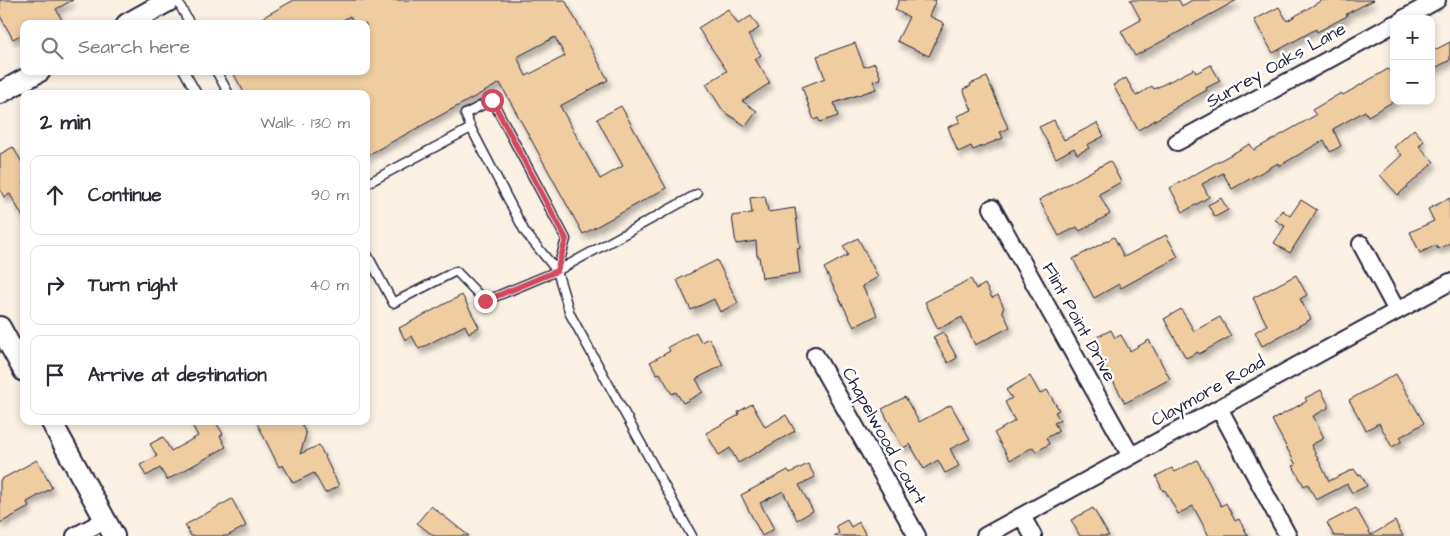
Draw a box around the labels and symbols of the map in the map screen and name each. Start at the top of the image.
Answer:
street label: Surrey Oaks Lane [1202,16,1351,115]
route start [481,89,504,112]
street label: Flint Point Drive [1036,258,1122,386]
route end [474,290,497,313]
street label: Claymore Road [1146,349,1270,434]
street label: Chapelwood Court [836,363,933,510]

